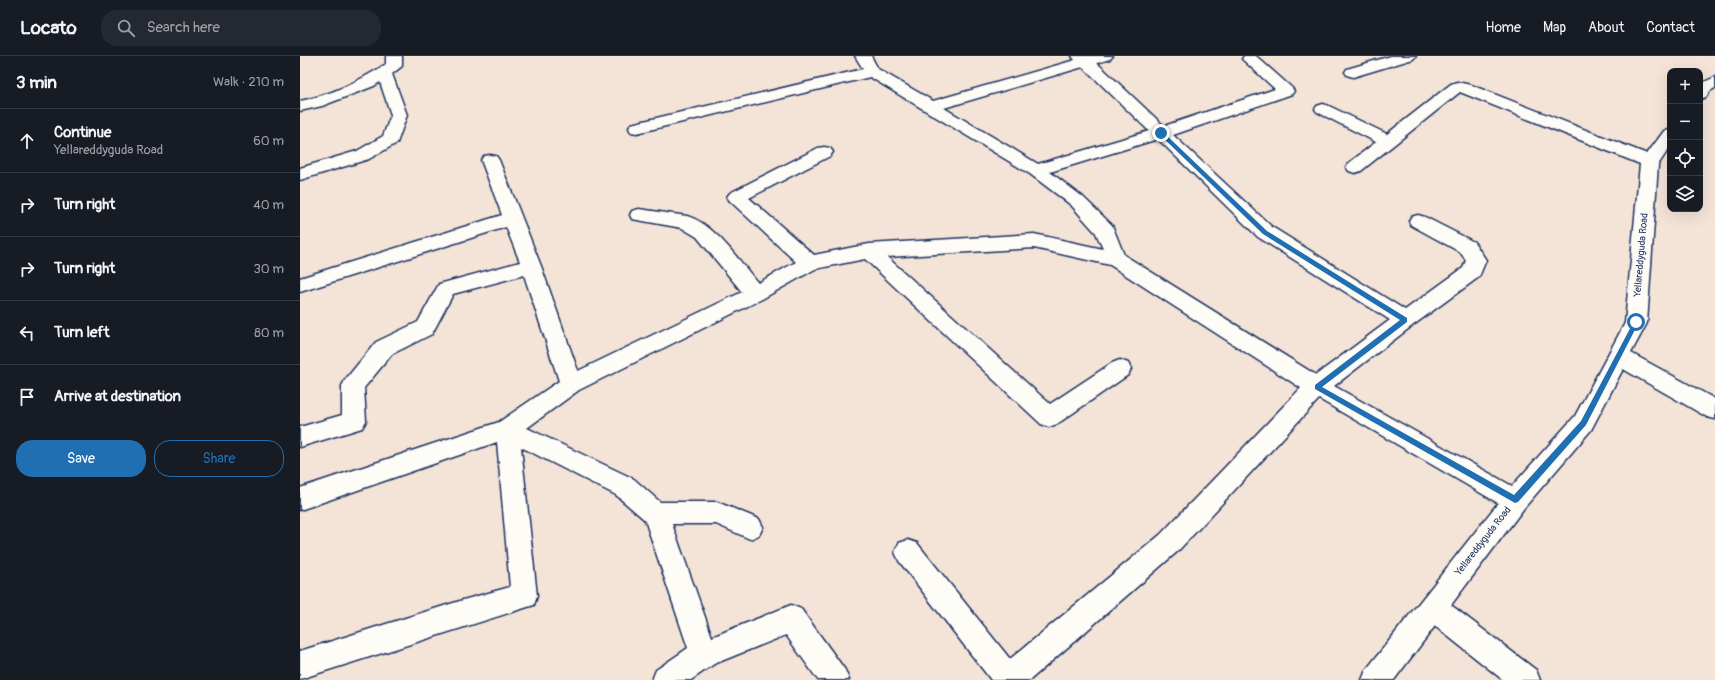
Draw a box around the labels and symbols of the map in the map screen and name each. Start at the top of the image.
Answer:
route end [1152,124,1170,142]
street label: Yellareddyguda Road [1631,213,1651,298]
route start [1627,313,1645,331]
street label: Yellareddyguda Road [1452,504,1514,579]

